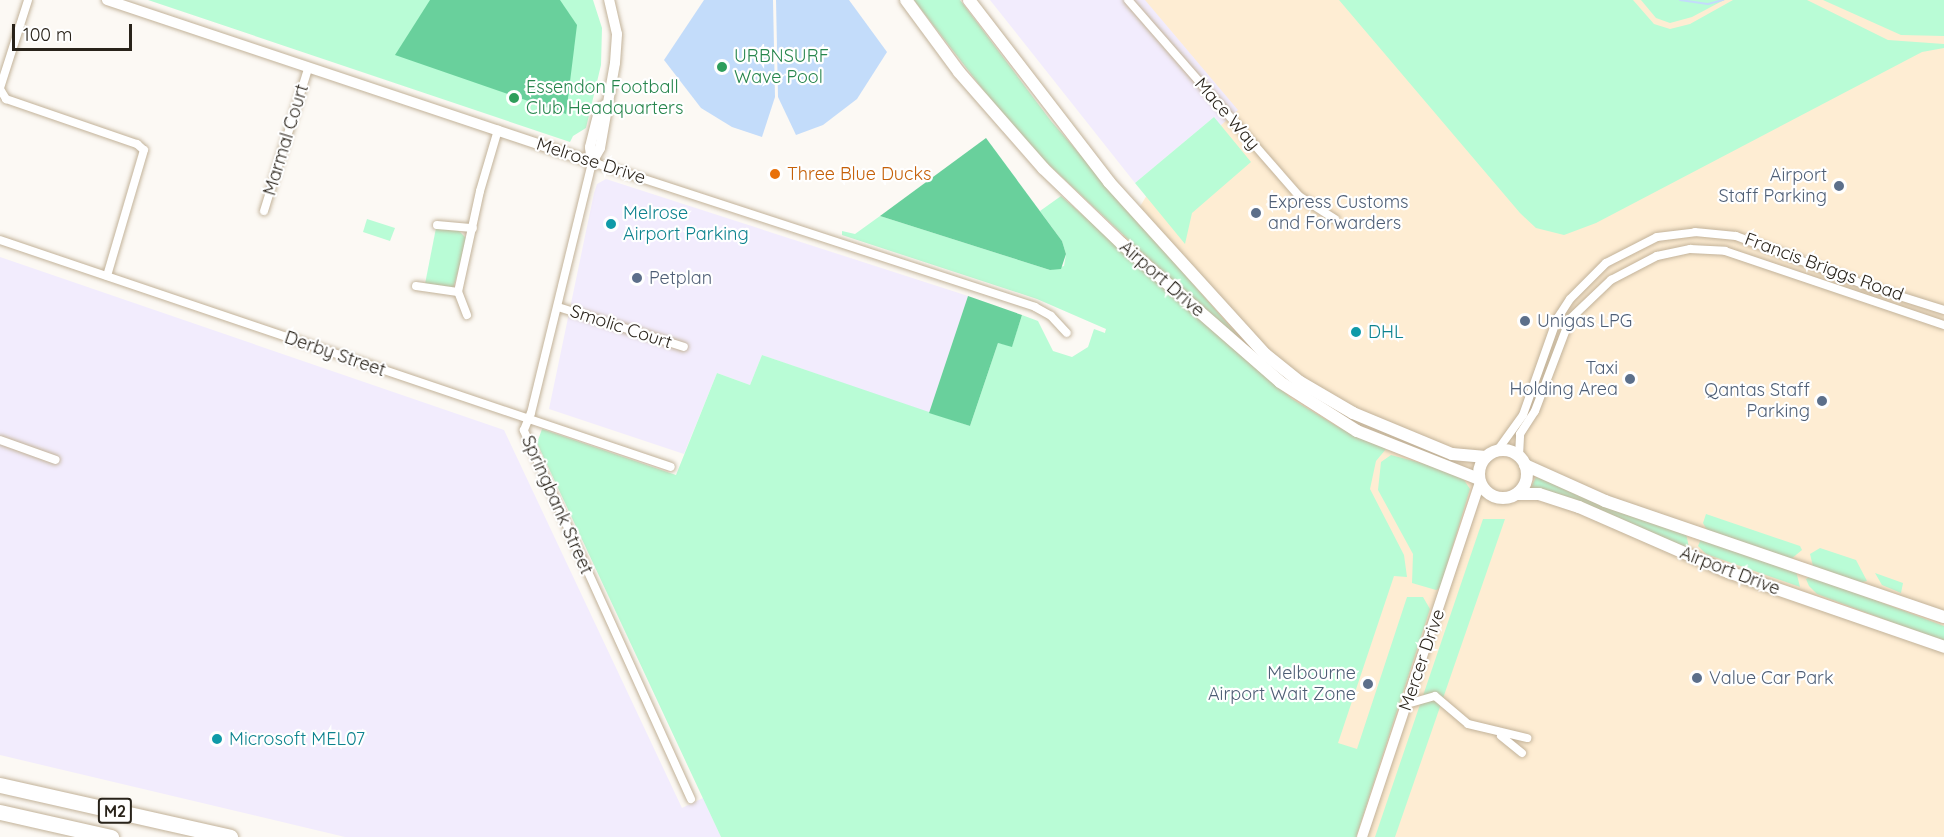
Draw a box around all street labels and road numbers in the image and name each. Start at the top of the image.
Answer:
street label: Mace Way [1190,73,1264,155]
street label: Marmal Court [259,82,313,198]
street label: Melrose Drive [534,133,648,189]
street label: Francis Briggs Road [1742,228,1906,306]
street label: Airport Drive [1115,236,1209,322]
street label: Smolic Court [567,300,675,354]
street label: Derby Street [282,327,388,381]
street label: Springbank Street [517,432,597,578]
street label: Airport Drive [1677,542,1783,600]
street label: Mercer Drive [1394,606,1450,714]
road number: M2 [97,798,133,824]

